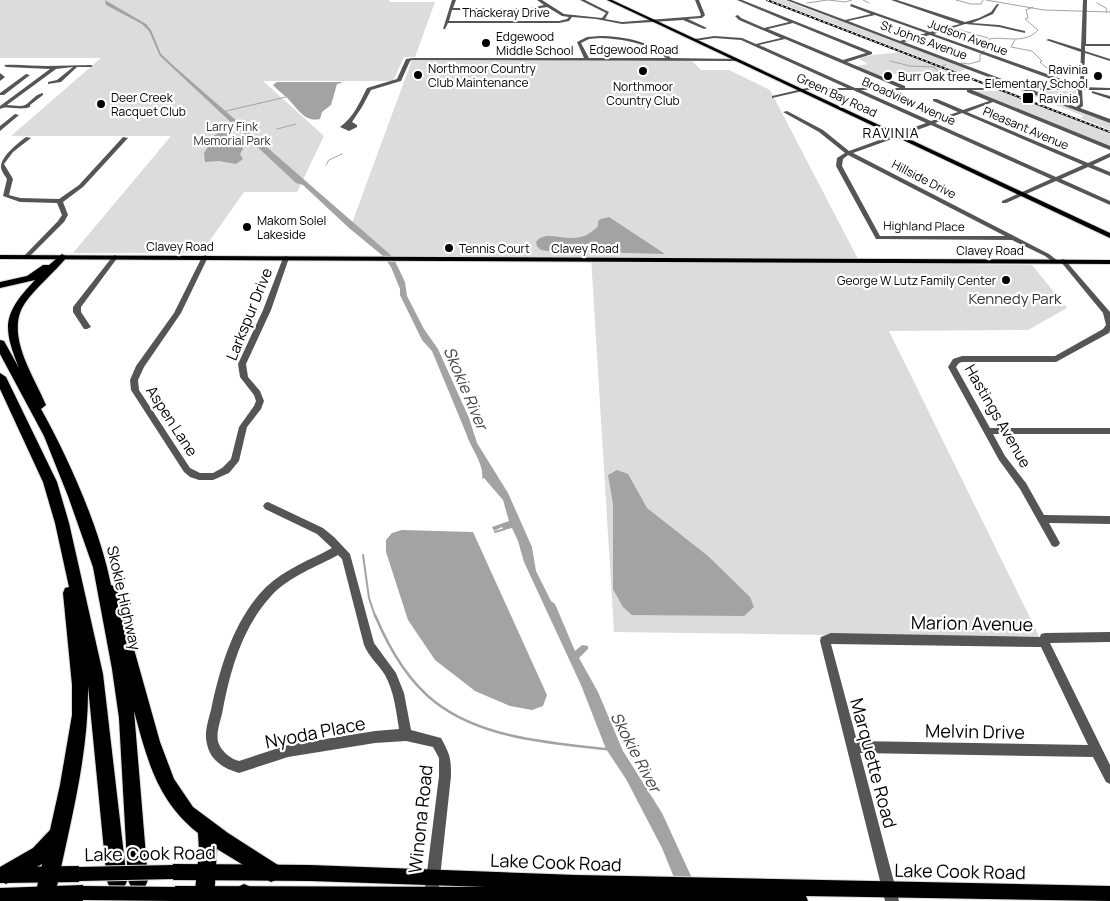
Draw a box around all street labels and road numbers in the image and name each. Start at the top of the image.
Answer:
street label: Thackeray Drive [462,4,550,21]
street label: Judson Avenue [926,15,1010,59]
street label: St Johns Avenue [878,16,970,64]
street label: Edgewood Road [590,41,678,58]
street label: Green Bay Road [794,69,880,121]
street label: Broadview Avenue [859,73,959,129]
street label: Pleasant Avenue [980,102,1072,154]
street label: Hillside Drive [889,155,959,203]
street label: Highland Place [883,217,965,235]
street label: Clavey Road [146,238,214,255]
street label: Clavey Road [551,240,619,257]
street label: Clavey Road [956,242,1024,259]
street label: Larkspur Drive [221,265,277,363]
street label: Hastings Avenue [960,361,1036,472]
street label: Aspen Lane [141,382,203,461]
street label: Skokie Highway [102,544,146,652]
street label: Marion Avenue [911,610,1033,636]
street label: Marquette Road [845,695,903,831]
street label: Nyoda Place [263,711,367,753]
street label: Melvin Drive [925,718,1025,744]
street label: Winona Road [402,764,438,874]
street label: Lake Cook Road [84,840,216,866]
street label: Lake Cook Road [490,848,622,876]
street label: Lake Cook Road [894,858,1026,884]

